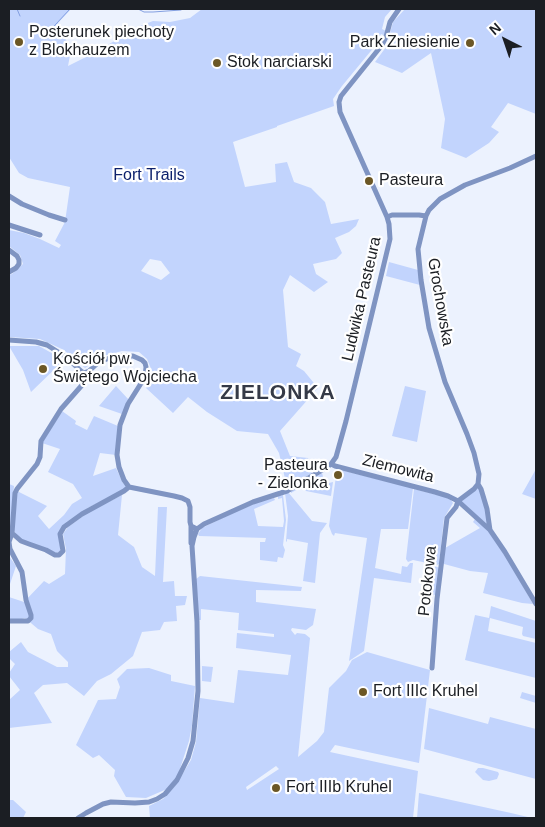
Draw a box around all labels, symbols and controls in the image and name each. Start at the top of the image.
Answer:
north arrow [480,15,530,65]
text: N [486,19,504,38]
place label: Posterunek piechoty z Blokhauzem [29,23,174,61]
place label: Park Zniesienie [350,33,460,53]
marker: Posterunek piechoty z Blokhauzem [13,36,25,48]
marker: Park Zniesienie [464,37,476,49]
place label: Stok narciarski [227,53,332,73]
marker: Stok narciarski [211,57,223,69]
park label: Fort Trails [113,166,185,186]
place label: Pasteura [379,171,443,191]
marker: Pasteura [363,175,375,187]
street label: Ludwika Pasteura [338,235,386,363]
street label: Grochowska [423,257,457,347]
place label: Kościół pw. Świętego Wojciecha [53,350,197,388]
marker: Kościół pw. Świętego Wojciecha [37,363,49,375]
district label: ZIELONKA [219,380,337,406]
street label: Ziemowita [360,451,436,487]
place label: Pasteura - Zielonka [258,456,328,494]
marker: Pasteura - Zielonka [332,469,344,481]
street label: Potokowa [415,545,441,617]
place label: Fort IIIc Kruhel [373,682,478,702]
marker: Fort IIIc Kruhel [357,686,369,698]
place label: Fort IIIb Kruhel [286,778,392,798]
marker: Fort IIIb Kruhel [270,782,282,794]

